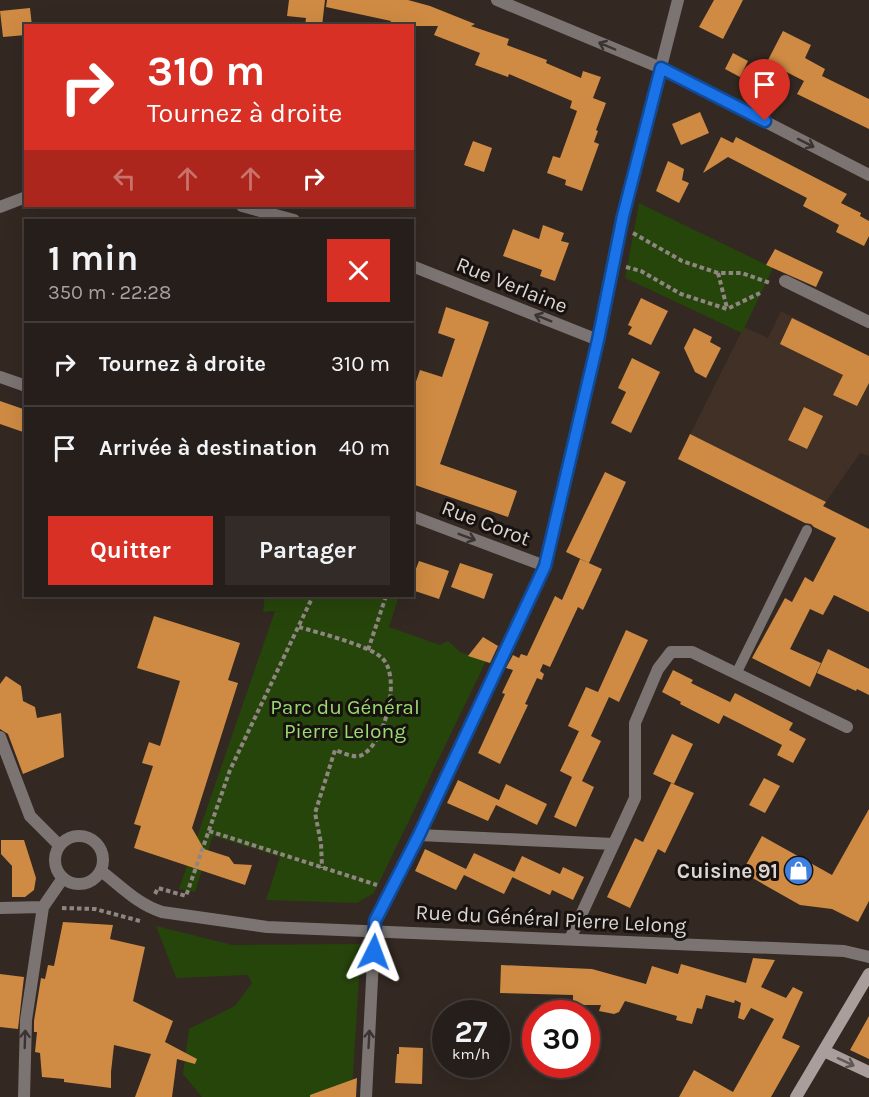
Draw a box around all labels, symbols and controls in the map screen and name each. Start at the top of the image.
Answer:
one-way arrow [598,39,616,50]
text: 310 m [147,46,265,96]
icon: right [48,48,126,126]
pin [739,59,790,121]
icon: arrive [748,68,781,101]
text: Tournez à droite [147,97,342,129]
one-way arrow [797,137,815,149]
icon: left [108,162,141,195]
icon: ahead [171,162,204,195]
icon: ahead [234,162,267,195]
icon: right [297,162,330,195]
text: 1 min [48,237,138,279]
button: close [327,239,390,302]
street label: Rue Verlaine [453,252,571,318]
text: 350 m · 22:28 [48,281,171,304]
one-way arrow [535,312,553,323]
icon: right [48,348,81,381]
text: Tournez à droite [99,351,266,377]
text: 310 m [331,351,390,377]
icon: arrive [48,432,81,465]
text: Arrivée à destination [99,435,317,461]
text: 40 m [339,435,390,461]
street label: Rue Corot [438,495,534,551]
button: Quitter [48,516,213,585]
button: Partager [225,516,390,585]
one-way arrow [457,532,476,543]
park label: Parc du Général Pierre Lelong [270,695,420,743]
shop icon: Cuisine 91 [783,855,815,887]
place label: Cuisine 91 [677,859,778,883]
street label: Rue du Général Pierre Lelong [415,900,687,938]
position arrow [342,920,406,984]
speed limit sign: 30 [522,1000,600,1078]
text: 27 [454,1014,488,1050]
one-way arrow [19,1029,30,1049]
one-way arrow [364,1029,375,1049]
text: km/h [452,1045,490,1063]
one-way arrow [837,1056,855,1068]

